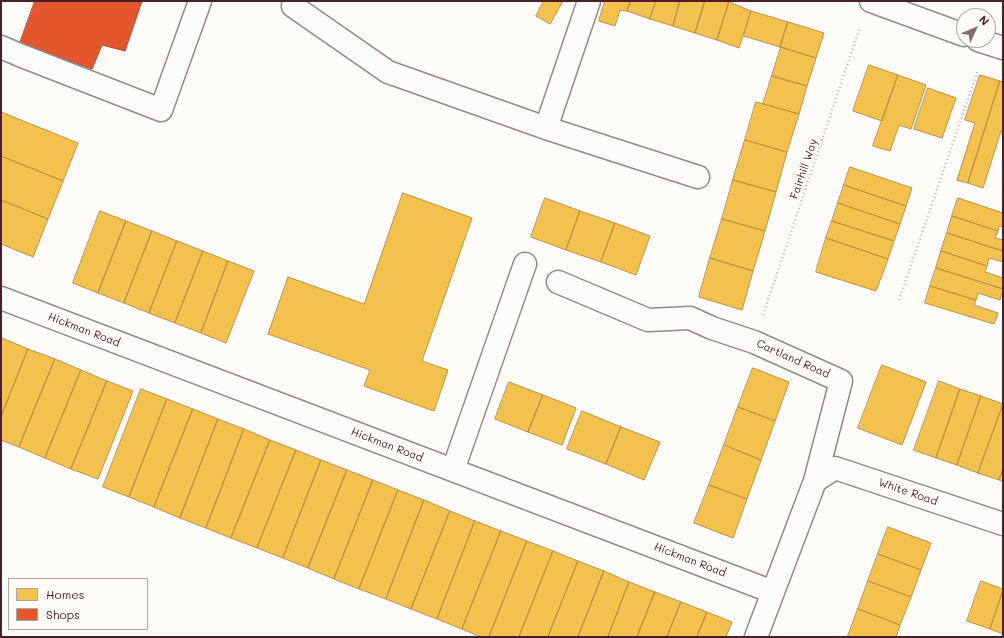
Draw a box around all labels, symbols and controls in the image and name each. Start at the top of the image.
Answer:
north arrow [956,8,996,48]
text: N [976,12,993,28]
street label: Fairhill Way [788,137,820,201]
street label: Hickman Road [46,310,122,350]
street label: Cartland Road [754,337,832,381]
street label: Hickman Road [349,425,425,465]
street label: White Road [877,476,939,508]
street label: Hickman Road [652,540,728,580]
legend [8,578,148,630]
text: Homes [46,586,85,602]
text: Shops [46,606,80,622]

